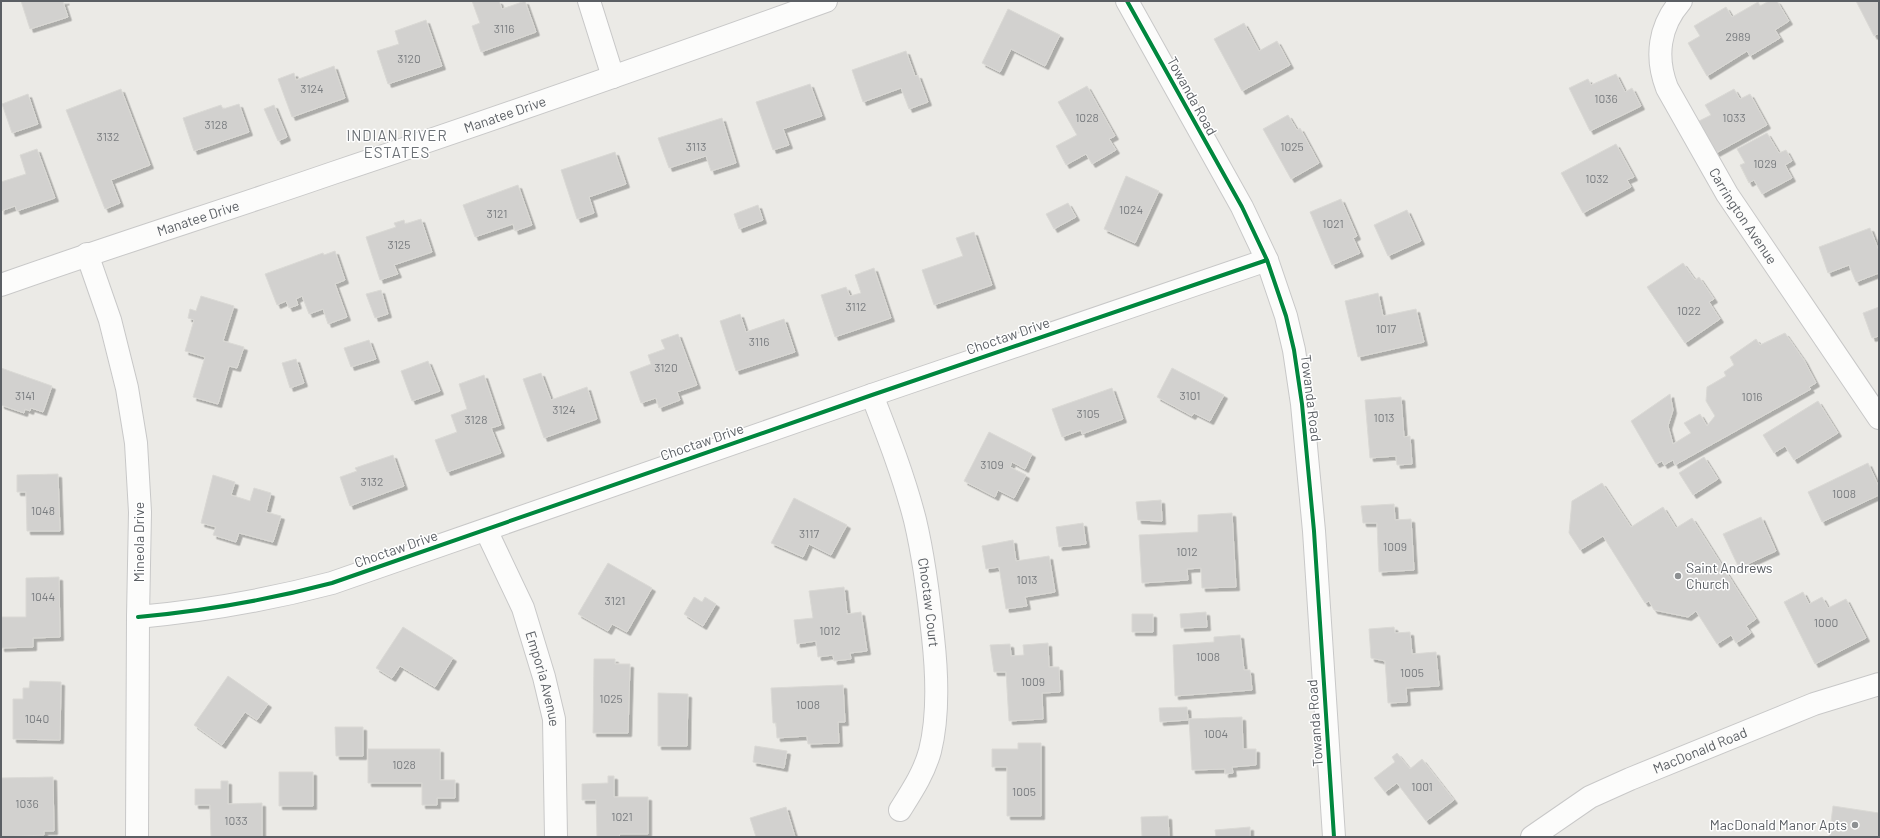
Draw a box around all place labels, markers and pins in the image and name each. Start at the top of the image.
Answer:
place label: Saint Andrews Church [1686,559,1773,592]
marker: Saint Andrews Church [1673,571,1683,581]
place label: MacDonald Manor Apts [1710,816,1847,833]
marker: MacDonald Manor Apts [1850,820,1860,830]

